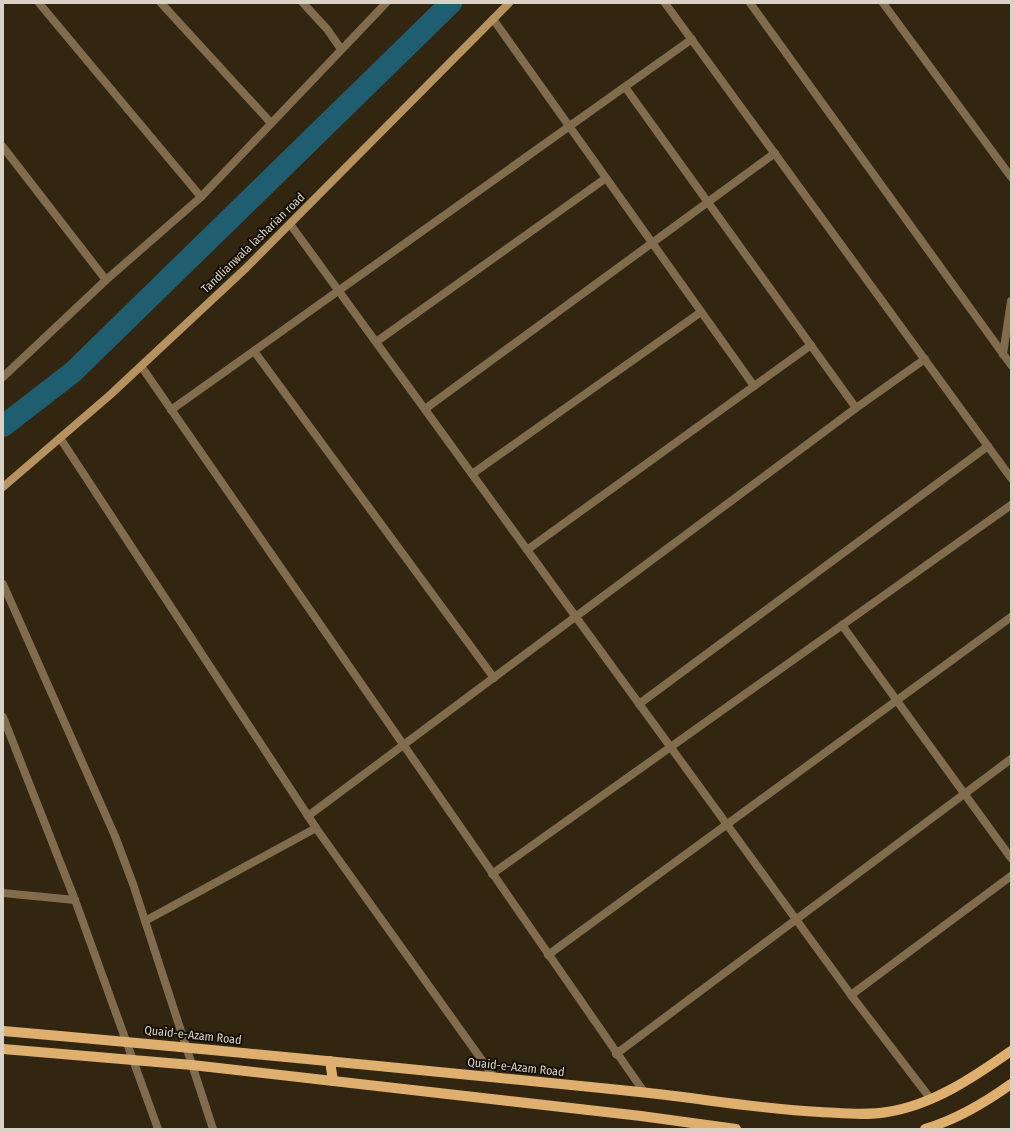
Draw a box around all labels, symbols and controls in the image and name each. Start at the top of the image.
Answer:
street label: Tandlianwala lasharian road [198,190,308,296]
street label: Quaid-e-Azam Road [144,1023,242,1047]
street label: Quaid-e-Azam Road [467,1055,565,1079]

